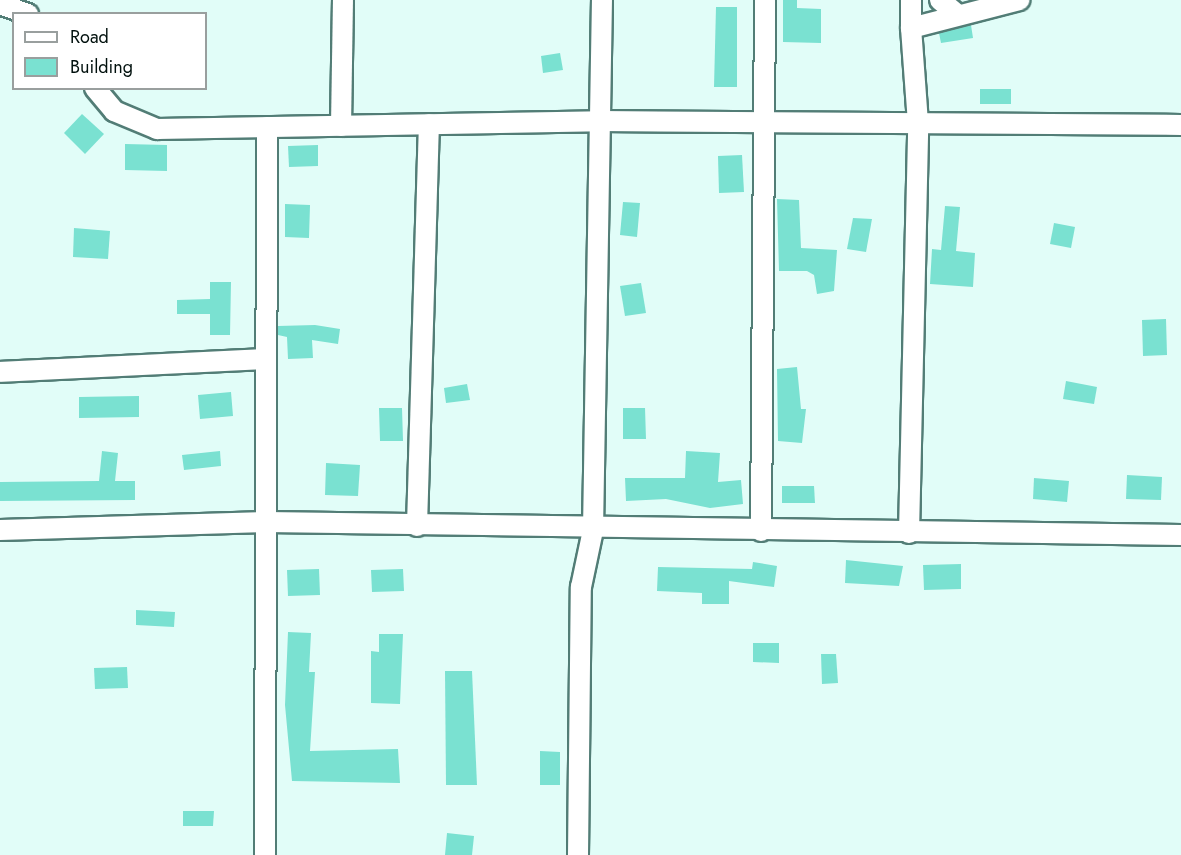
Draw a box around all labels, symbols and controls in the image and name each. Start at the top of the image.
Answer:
legend [12,12,207,90]
text: Road [70,24,109,50]
text: Building [70,54,133,80]

